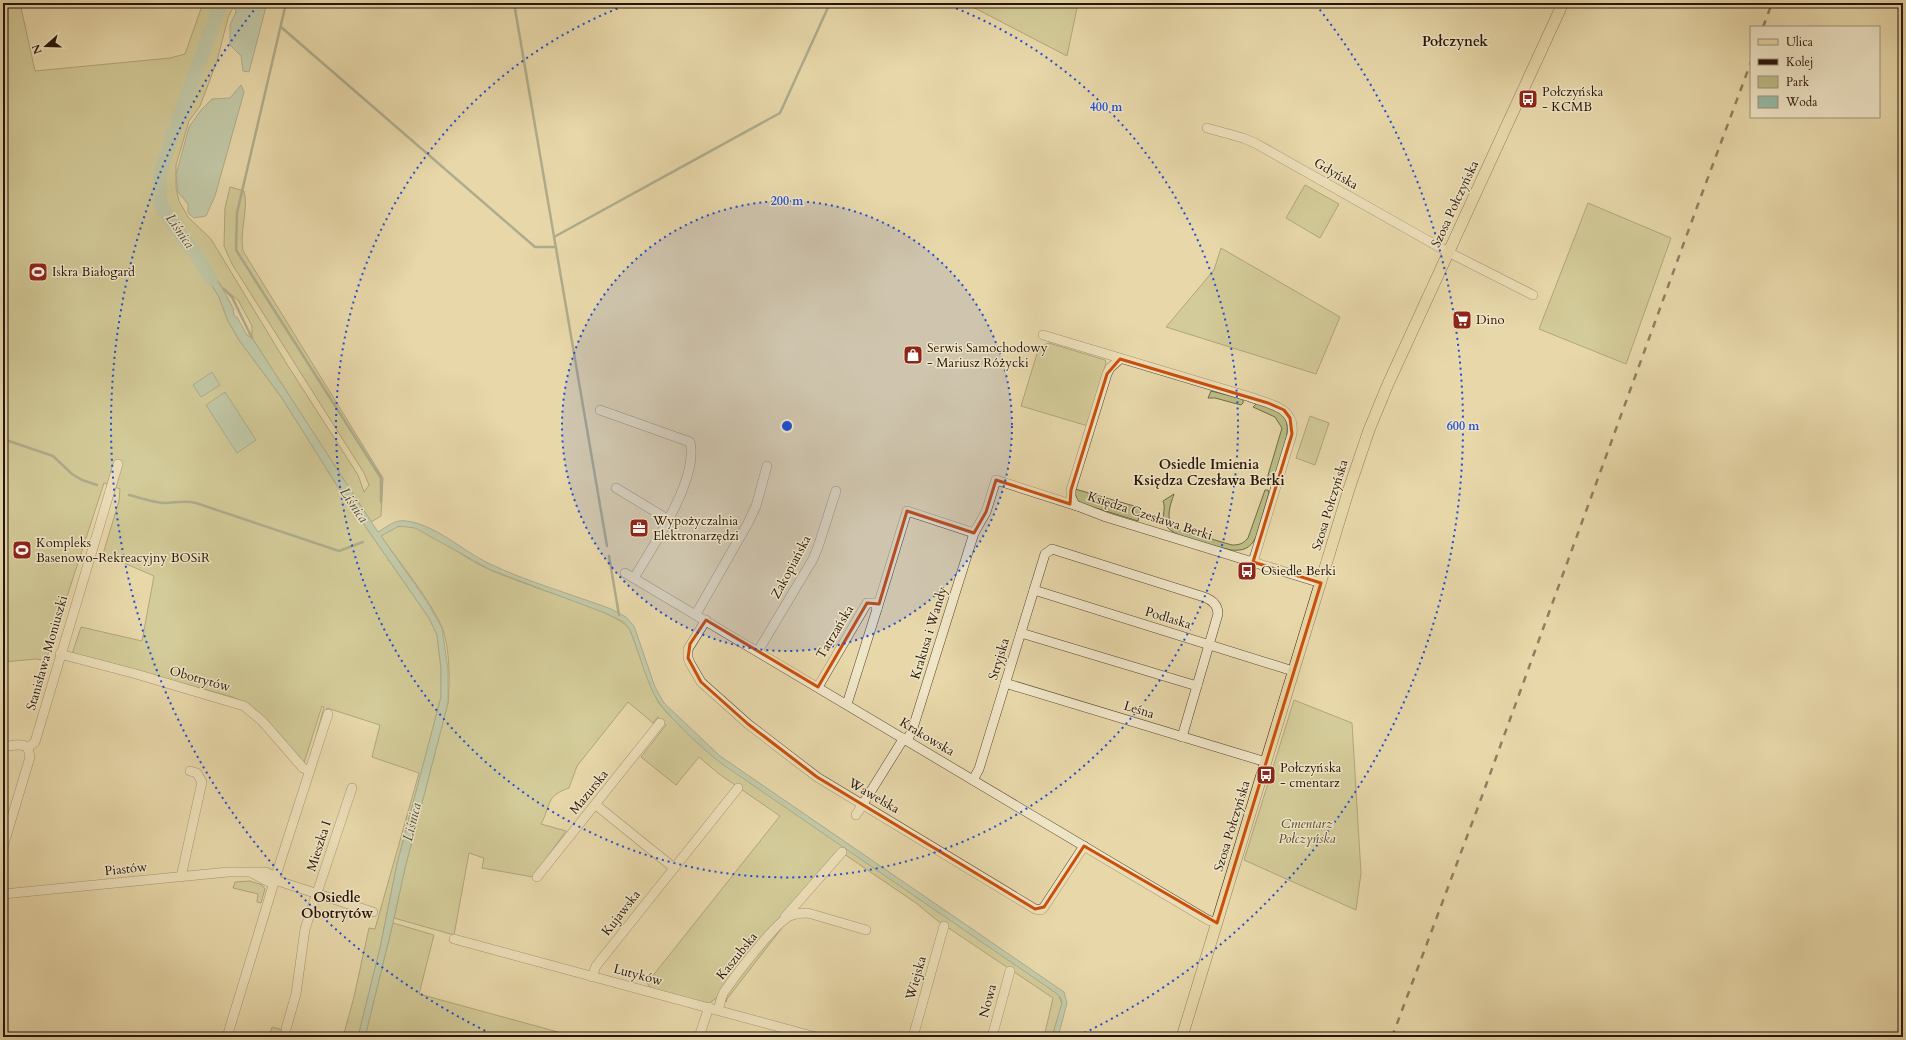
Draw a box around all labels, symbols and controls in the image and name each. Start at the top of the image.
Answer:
north arrow [26,26,66,66]
legend [1750,26,1880,118]
district label: Połczynek [1422,32,1488,51]
text: Ulica [1786,34,1814,50]
text: N [28,42,46,56]
text: Kolej [1786,54,1813,70]
text: Park [1786,74,1810,90]
place label: Połczyńska - KCMB [1542,83,1604,116]
bus stop icon: Połczyńska - KCMB [1517,88,1539,110]
text: Woda [1785,94,1818,110]
text: 400 m [1090,99,1123,115]
street label: Gdyńska [1311,154,1362,194]
street label: Szosa Połczyńska [1427,157,1483,250]
text: 200 m [771,193,804,209]
water label: Liśnica [161,210,199,252]
sports icon: Iskra Białogard [27,261,49,283]
place label: Iskra Białogard [52,263,135,281]
supermarket icon: Dino [1451,309,1473,331]
place label: Dino [1476,311,1505,329]
place label: Serwis Samochodowy - Mariusz Różycki [927,339,1048,372]
shop icon: Serwis Samochodowy - Mariusz Różycki [902,344,924,366]
text: 600 m [1447,418,1480,434]
centre of rings [780,419,794,433]
district label: Osiedle Imienia Księdza Czesława Berki [1133,455,1285,490]
street label: Szosa Połczyńska [1308,457,1352,553]
water label: Liśnica [335,484,373,526]
street label: Księdza Czesława Berki [1085,487,1215,545]
place label: Wypożyczalnia Elektronarzędzi [652,512,739,545]
office icon: Wypożyczalnia Elektronarzędzi [628,517,650,539]
street label: Zakopiańska [767,532,815,602]
place label: Kompleks Basenowo-Rekreacyjny BOSiR [36,534,210,567]
sports icon: Kompleks Basenowo-Rekreacyjny BOSiR [11,539,33,561]
bus stop icon: Osiedle Berki [1236,560,1258,582]
place label: Osiedle Berki [1261,562,1336,580]
street label: Krakusa i Wandy [906,584,952,681]
street label: Stanisława Moniuszki [22,593,72,712]
street label: Tatrzańska [812,601,858,662]
street label: Podlaska [1143,602,1194,634]
street label: Stryjska [984,636,1014,682]
street label: Obotrytów [167,662,233,696]
street label: Leśna [1121,697,1157,723]
street label: Krakowska [896,713,958,761]
place label: Połczyńska - cmentarz [1280,759,1342,792]
bus stop icon: Połczyńska - cmentarz [1255,764,1277,786]
street label: Mazurska [565,766,613,818]
street label: Wawelska [844,774,903,818]
street label: Szosa Połczyńska [1210,778,1254,874]
water label: Liśnica [398,801,426,843]
park label: Cmentarz Połczyńska [1278,815,1336,848]
street label: Mieszka I [302,818,336,874]
street label: Piastów [104,858,149,880]
street label: Kujawska [597,886,645,940]
district label: Osiedle Obotrytów [301,888,373,923]
street label: Kaszubska [712,928,762,984]
street label: Wiejska [901,954,931,1003]
street label: Lutyków [611,960,665,990]
street label: Nowa [975,982,1001,1020]

